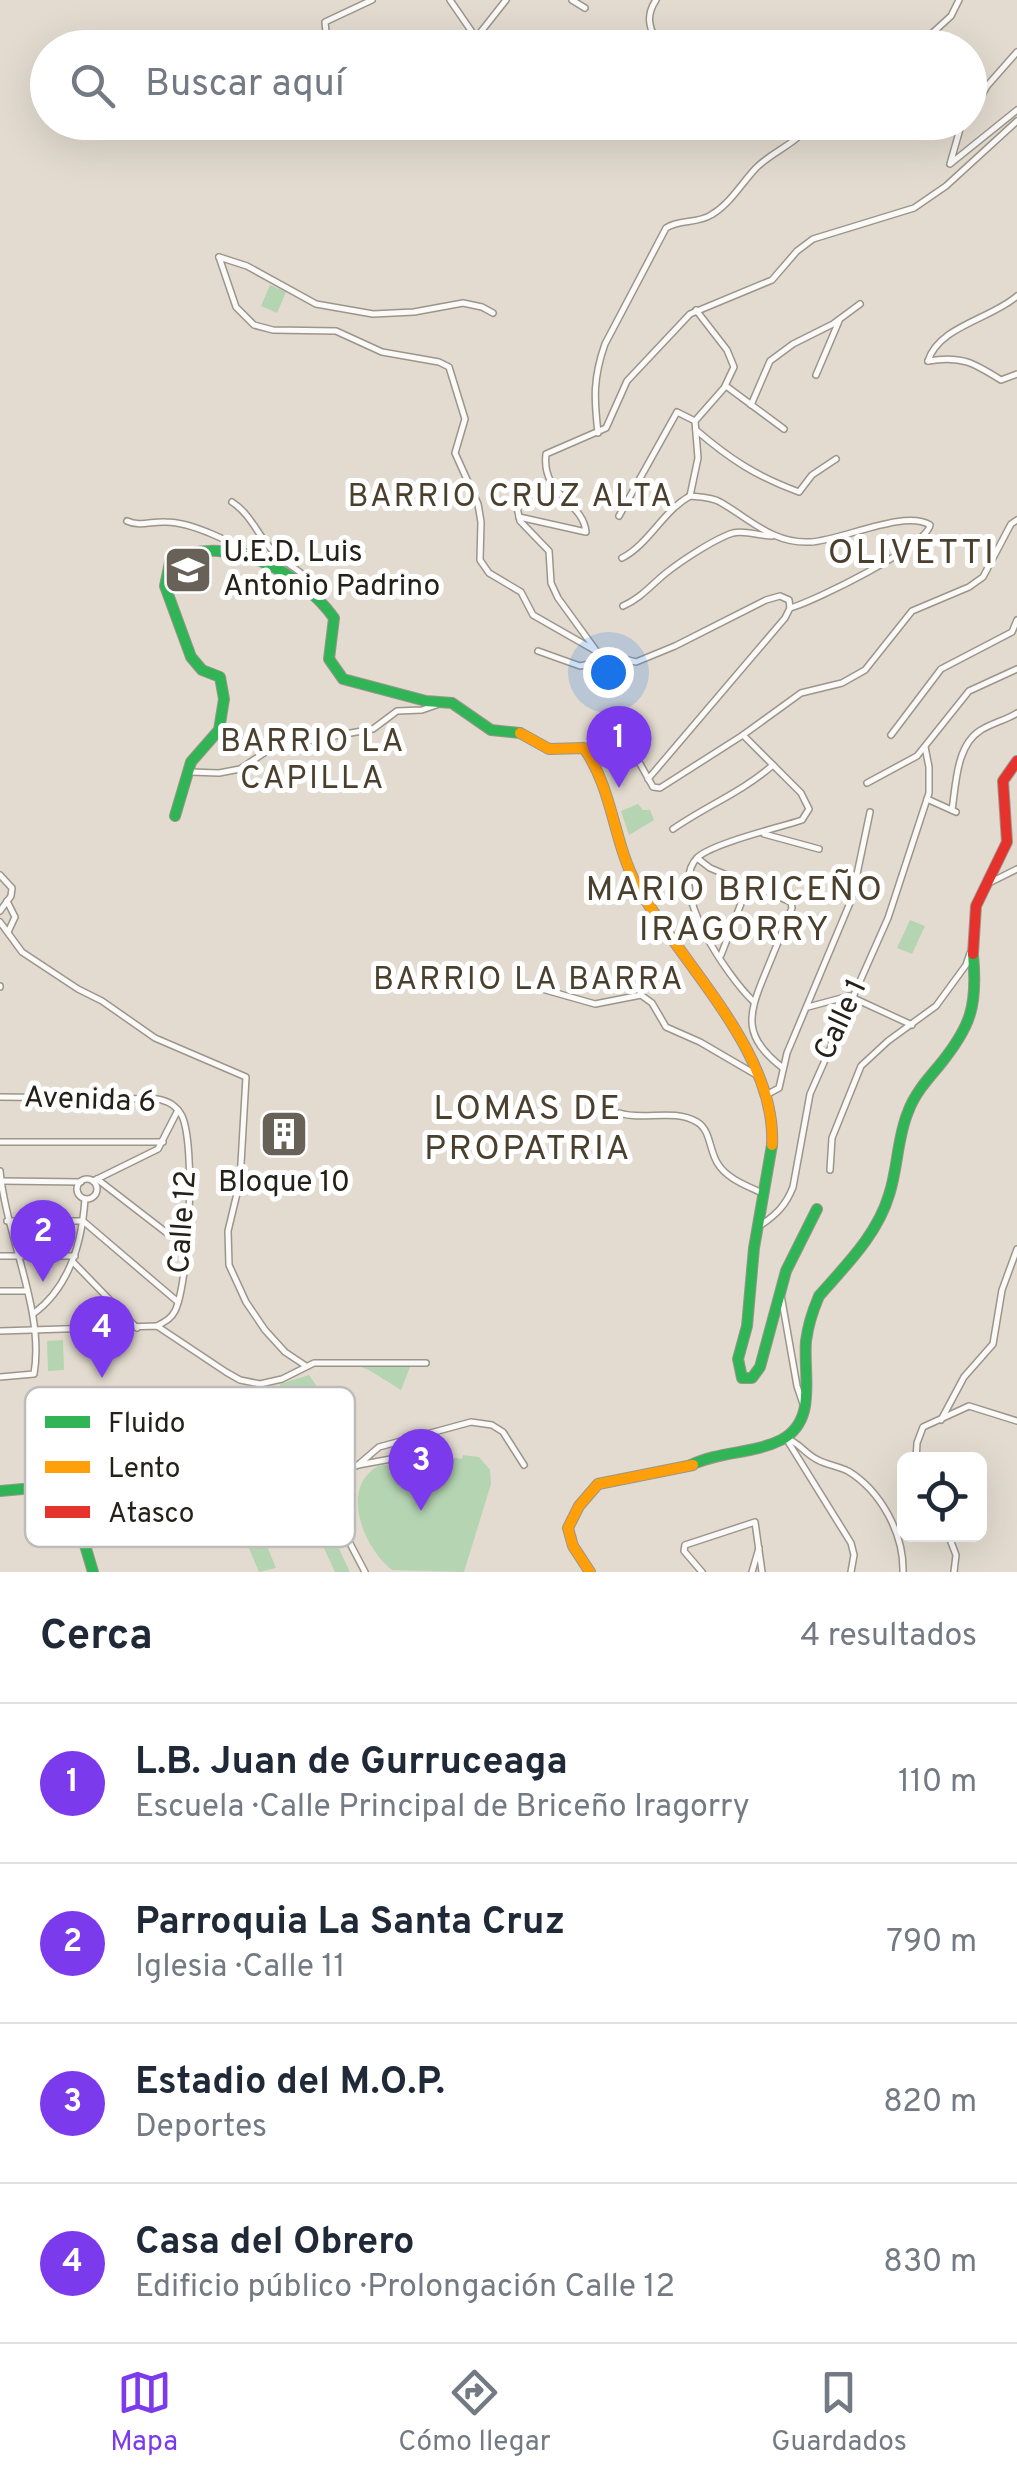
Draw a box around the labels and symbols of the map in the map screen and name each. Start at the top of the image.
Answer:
district label: BARRIO CRUZ ALTA [347,478,675,518]
district label: OLIVETTI [828,532,996,576]
place label: U.E.D. Luis Antonio Padrino [223,535,440,606]
school or university icon: U.E.D. Luis Antonio Padrino [162,544,214,596]
your location [583,647,634,698]
pin: 1 [586,706,652,788]
district label: BARRIO LA CAPILLA [220,723,406,800]
district label: MARIO BRICEÑO IRAGORRY [585,869,885,953]
district label: BARRIO LA BARRA [373,961,685,1001]
street label: Calle 1 [807,974,877,1066]
street label: Avenida 6 [23,1080,157,1122]
district label: LOMAS DE PROPATRIA [424,1088,632,1172]
building icon: Bloque 10 [258,1108,310,1160]
place label: Bloque 10 [218,1165,350,1202]
street label: Calle 12 [162,1169,206,1275]
pin: 2 [10,1200,76,1282]
pin: 4 [70,1296,134,1378]
legend [25,1387,355,1547]
text: Fluido [108,1407,185,1443]
pin: 3 [388,1428,454,1511]
text: Lento [108,1452,180,1488]
text: Atasco [108,1497,194,1533]

